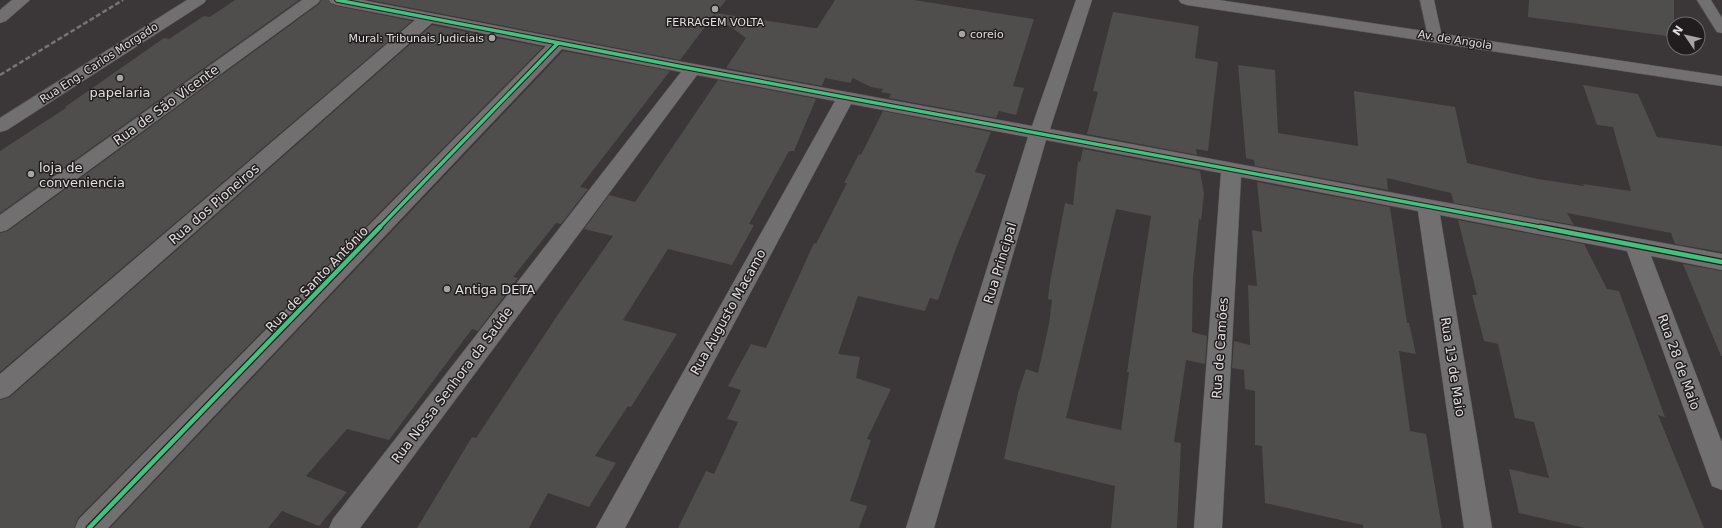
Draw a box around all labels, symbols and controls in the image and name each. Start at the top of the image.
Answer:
marker: FERRAGEM VOLTA [710,4,720,14]
place label: FERRAGEM VOLTA [666,16,764,29]
north arrow [1666,16,1706,56]
street label: Rua Eng. Carlos Morgado [38,20,161,106]
text: N [1670,23,1686,38]
place label: coreio [970,28,1004,41]
street label: Av. de Angola [1417,28,1493,52]
marker: coreio [957,29,967,39]
place label: Mural: Tribunais Judiciais [348,32,484,45]
marker: Mural: Tribunais Judiciais [487,33,497,43]
street label: Rua de São Vicente [111,62,221,148]
marker: papelaria [115,73,125,83]
place label: papelaria [90,85,150,100]
place label: loja de conveniencia [39,160,125,190]
street label: Rua dos Pioneiros [166,161,262,247]
marker: loja de conveniencia [26,169,36,179]
street label: Rua Principal [981,221,1019,305]
street label: Rua de Santo António [263,223,371,335]
street label: Rua Augusto Macamo [687,247,769,377]
place label: Antiga DETA [455,282,535,297]
marker: Antiga DETA [442,284,452,294]
street label: Rua de Camões [1209,297,1231,399]
street label: Rua Nossa Senhora da Saúde [388,304,516,466]
street label: Rua 28 de Maio [1655,312,1703,412]
street label: Rua 13 de Maio [1438,316,1468,418]

